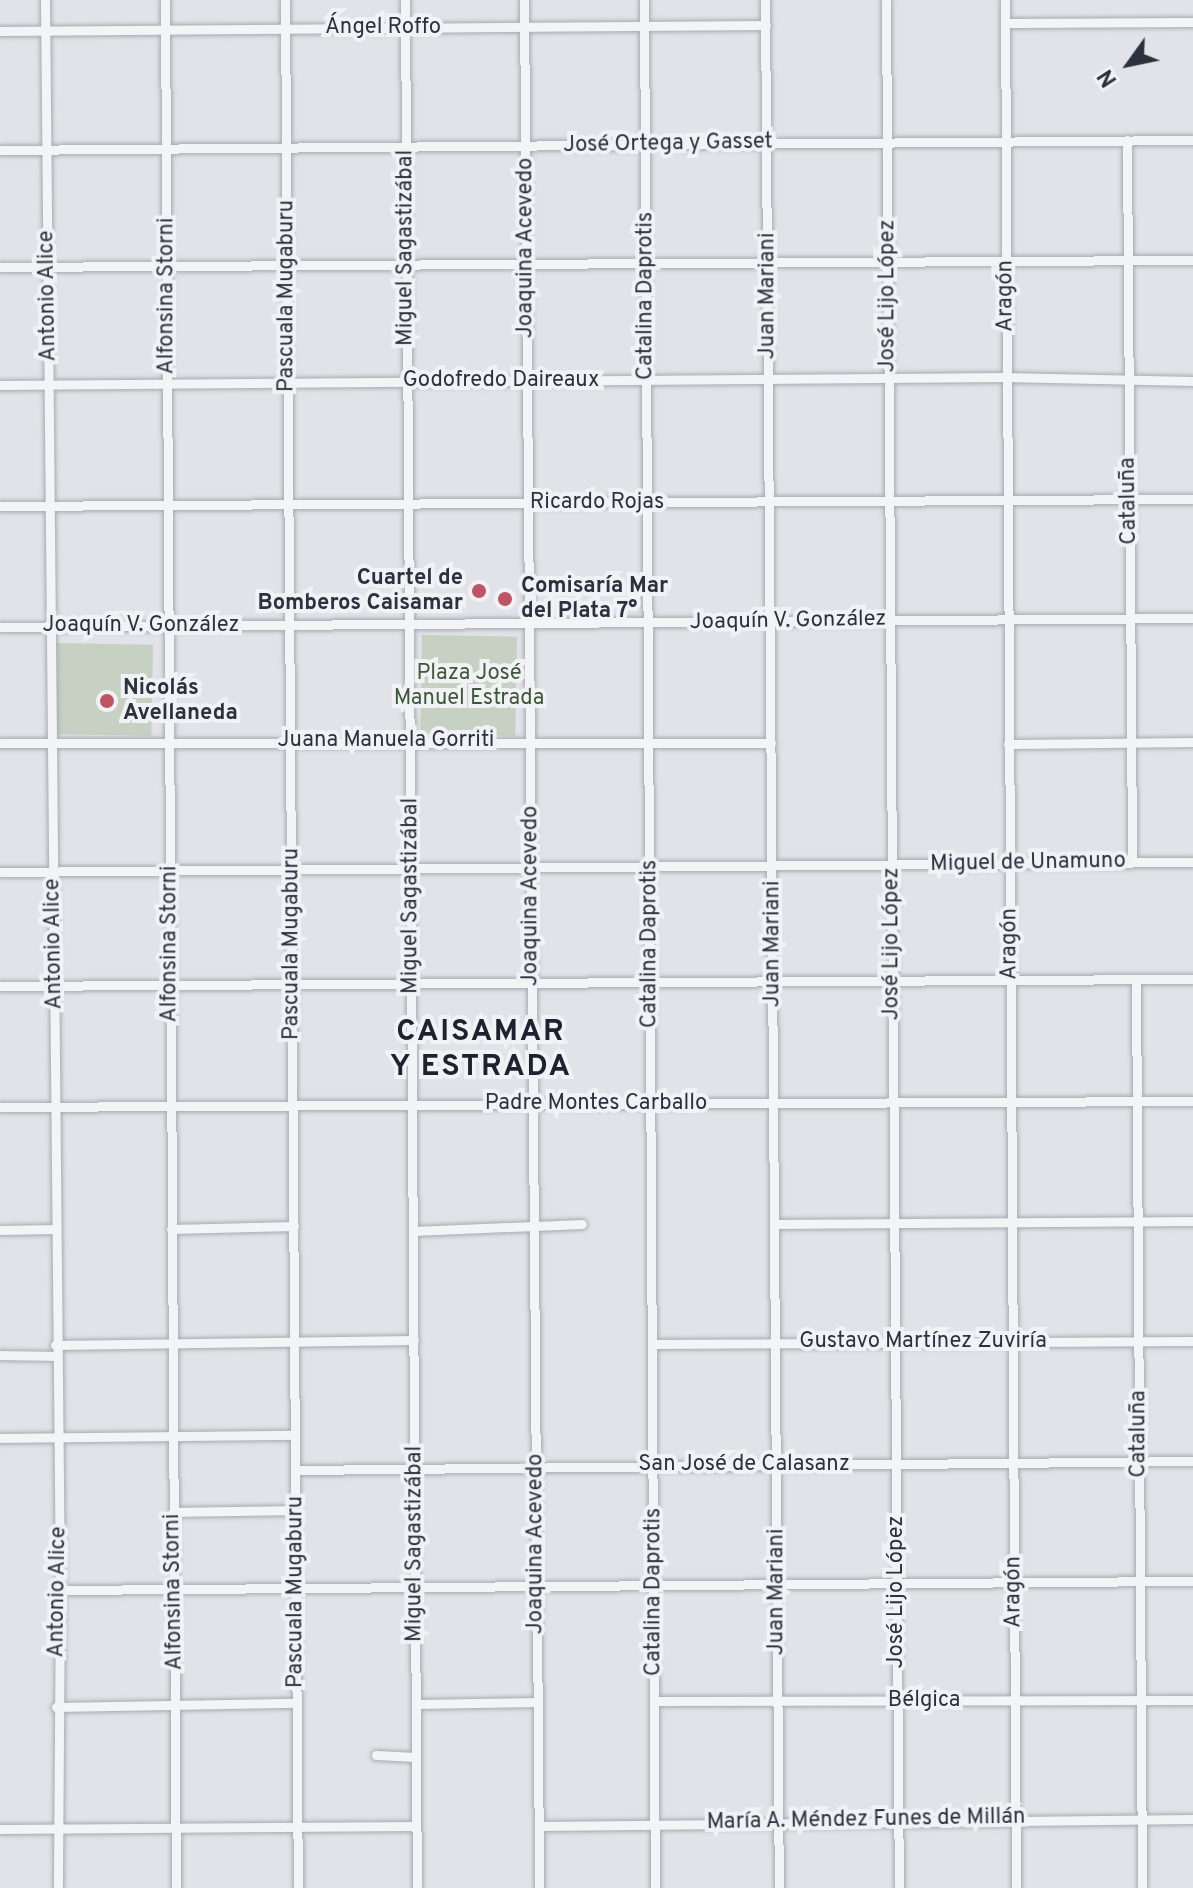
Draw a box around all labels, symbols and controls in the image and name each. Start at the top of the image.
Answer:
street label: Ángel Roffo [325,15,441,41]
north arrow [1089,24,1169,104]
text: N [1093,63,1124,91]
street label: José Ortega y Gasset [563,129,773,159]
street label: Miguel Sagastizábal [393,150,419,346]
street label: Joaquina Acevedo [513,157,539,339]
street label: Pascuala Mugaburu [274,200,300,392]
street label: Catalina Daprotis [633,212,659,380]
street label: Alfonsina Storni [154,218,180,374]
street label: José Lijo López [875,220,901,372]
street label: Antonio Alice [34,230,62,362]
street label: Juan Mariani [755,233,781,359]
street label: Aragón [993,260,1019,332]
street label: Godofredo Daireaux [403,368,599,394]
street label: Cataluña [1115,457,1143,545]
street label: Ricardo Rojas [530,490,664,516]
place label: Cuartel de Bomberos Caisamar [257,565,463,616]
place label: Comisaría Mar del Plata 7° [521,573,668,624]
marker: Cuartel de Bomberos Caisamar [470,582,488,600]
marker: Comisaría Mar del Plata 7° [496,590,514,608]
street label: Joaquín V. González [689,606,887,636]
street label: Joaquín V. González [42,613,240,639]
park label: Plaza José Manuel Estrada [394,660,544,712]
place label: Nicolás Avellaneda [123,675,238,726]
marker: Nicolás Avellaneda [98,692,116,710]
street label: Juana Manuela Gorriti [278,728,494,754]
street label: Miguel Sagastizábal [398,798,424,994]
street label: Joaquina Acevedo [518,805,544,987]
street label: Pascuala Mugaburu [279,848,305,1040]
street label: Miguel de Unamuno [930,848,1126,878]
street label: Catalina Daprotis [637,860,663,1028]
street label: Alfonsina Storni [157,866,183,1022]
street label: José Lijo López [879,868,905,1020]
street label: Antonio Alice [40,878,68,1010]
street label: Juan Mariani [760,881,786,1007]
street label: Aragón [997,908,1023,980]
district label: CAISAMAR Y ESTRADA [389,1015,573,1086]
street label: Padre Montes Carballo [485,1091,707,1117]
street label: Gustavo Martínez Zuviría [799,1329,1047,1355]
street label: Cataluña [1126,1390,1152,1478]
street label: Miguel Sagastizábal [402,1446,428,1642]
street label: San José de Calasanz [638,1452,850,1478]
street label: Joaquina Acevedo [523,1453,549,1635]
street label: Pascuala Mugaburu [283,1496,309,1688]
street label: Catalina Daprotis [641,1508,667,1676]
street label: Alfonsina Storni [159,1513,189,1671]
street label: José Lijo López [884,1516,910,1668]
street label: Antonio Alice [44,1526,72,1658]
street label: Juan Mariani [764,1529,790,1655]
street label: Aragón [1001,1556,1027,1628]
street label: Bélgica [888,1688,960,1714]
street label: María A. Méndez Funes de Millán [706,1804,1026,1836]

